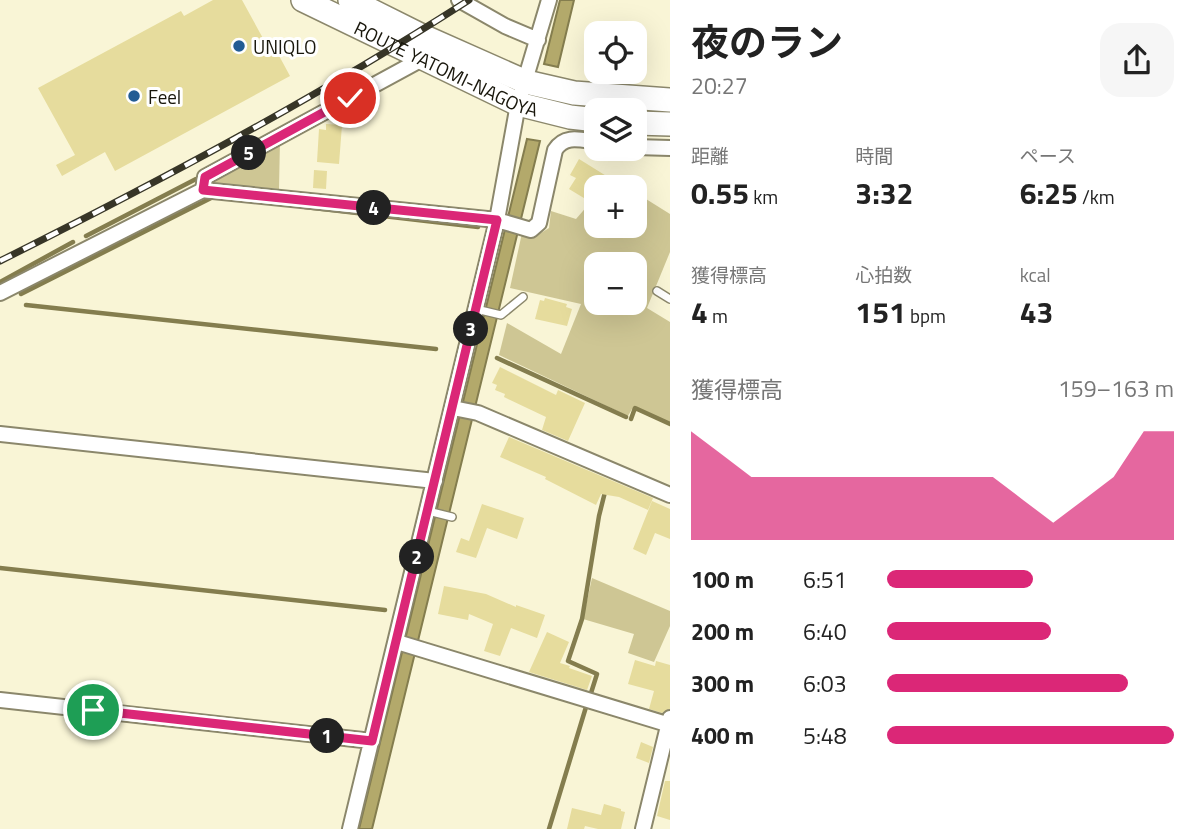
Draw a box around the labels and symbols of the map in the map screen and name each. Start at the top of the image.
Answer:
street label: ROUTE YATOMI-NAGOYA [350,13,541,123]
place label: UNIQLO [253,32,317,61]
marker: UNIQLO [231,38,247,54]
pin [320,68,380,128]
place label: Feel [148,82,181,111]
marker: Feel [126,88,142,104]
pin: 5 [232,136,266,170]
pin: 4 [356,190,392,226]
pin: 3 [454,312,489,346]
pin: 2 [400,540,434,574]
pin [63,680,123,740]
pin: 1 [310,718,344,754]

